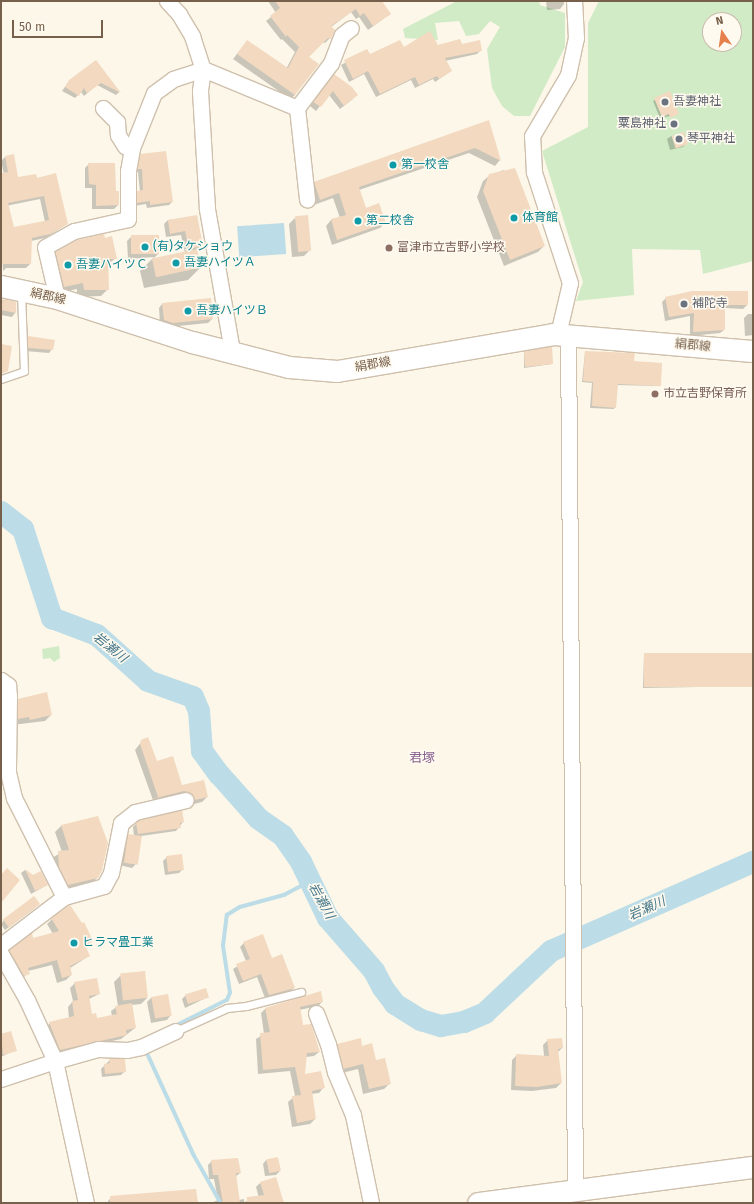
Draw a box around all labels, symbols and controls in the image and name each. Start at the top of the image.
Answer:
scale bar [14,12,105,38]
north arrow [702,12,742,52]
text: N [714,14,724,28]
text: 50 m [19,20,45,34]
place label: 吾妻神社 [673,95,721,109]
marker: 吾妻神社 [660,97,670,107]
place label: 粟島神社 [618,117,666,131]
marker: 粟島神社 [669,119,679,129]
place label: 琴平神社 [687,132,735,146]
marker: 琴平神社 [674,134,684,144]
place label: 第一校舎 [401,158,449,172]
marker: 第一校舎 [388,160,398,170]
place label: 体育館 [522,211,558,225]
marker: 体育館 [509,213,519,223]
place label: 第二校舎 [366,214,414,228]
marker: 第二校舎 [353,216,363,226]
place label: (有)タケショウ [153,240,233,254]
place label: 富津市立吉野小学校 [397,241,505,255]
marker: (有)タケショウ [140,242,150,252]
marker: 富津市立吉野小学校 [384,243,394,253]
place label: 吾妻ハイツＡ [184,256,256,270]
place label: 吾妻ハイツＣ [76,258,148,272]
marker: 吾妻ハイツＡ [171,258,181,268]
marker: 吾妻ハイツＣ [63,260,73,270]
street label: 絹郡線 [29,286,67,308]
place label: 補陀寺 [692,297,728,311]
marker: 補陀寺 [679,299,689,309]
place label: 吾妻ハイツＢ [196,304,268,318]
marker: 吾妻ハイツＢ [183,306,193,316]
street label: 絹郡線 [674,337,712,355]
street label: 絹郡線 [354,355,392,375]
place label: 市立吉野保育所 [663,387,747,401]
marker: 市立吉野保育所 [650,389,660,399]
water label: 岩瀬川 [90,630,130,666]
district label: 君塚 [409,750,435,766]
water label: 岩瀬川 [305,880,337,922]
water label: 岩瀬川 [626,894,668,924]
place label: ヒラマ畳工業 [82,936,154,950]
marker: ヒラマ畳工業 [69,938,79,948]

